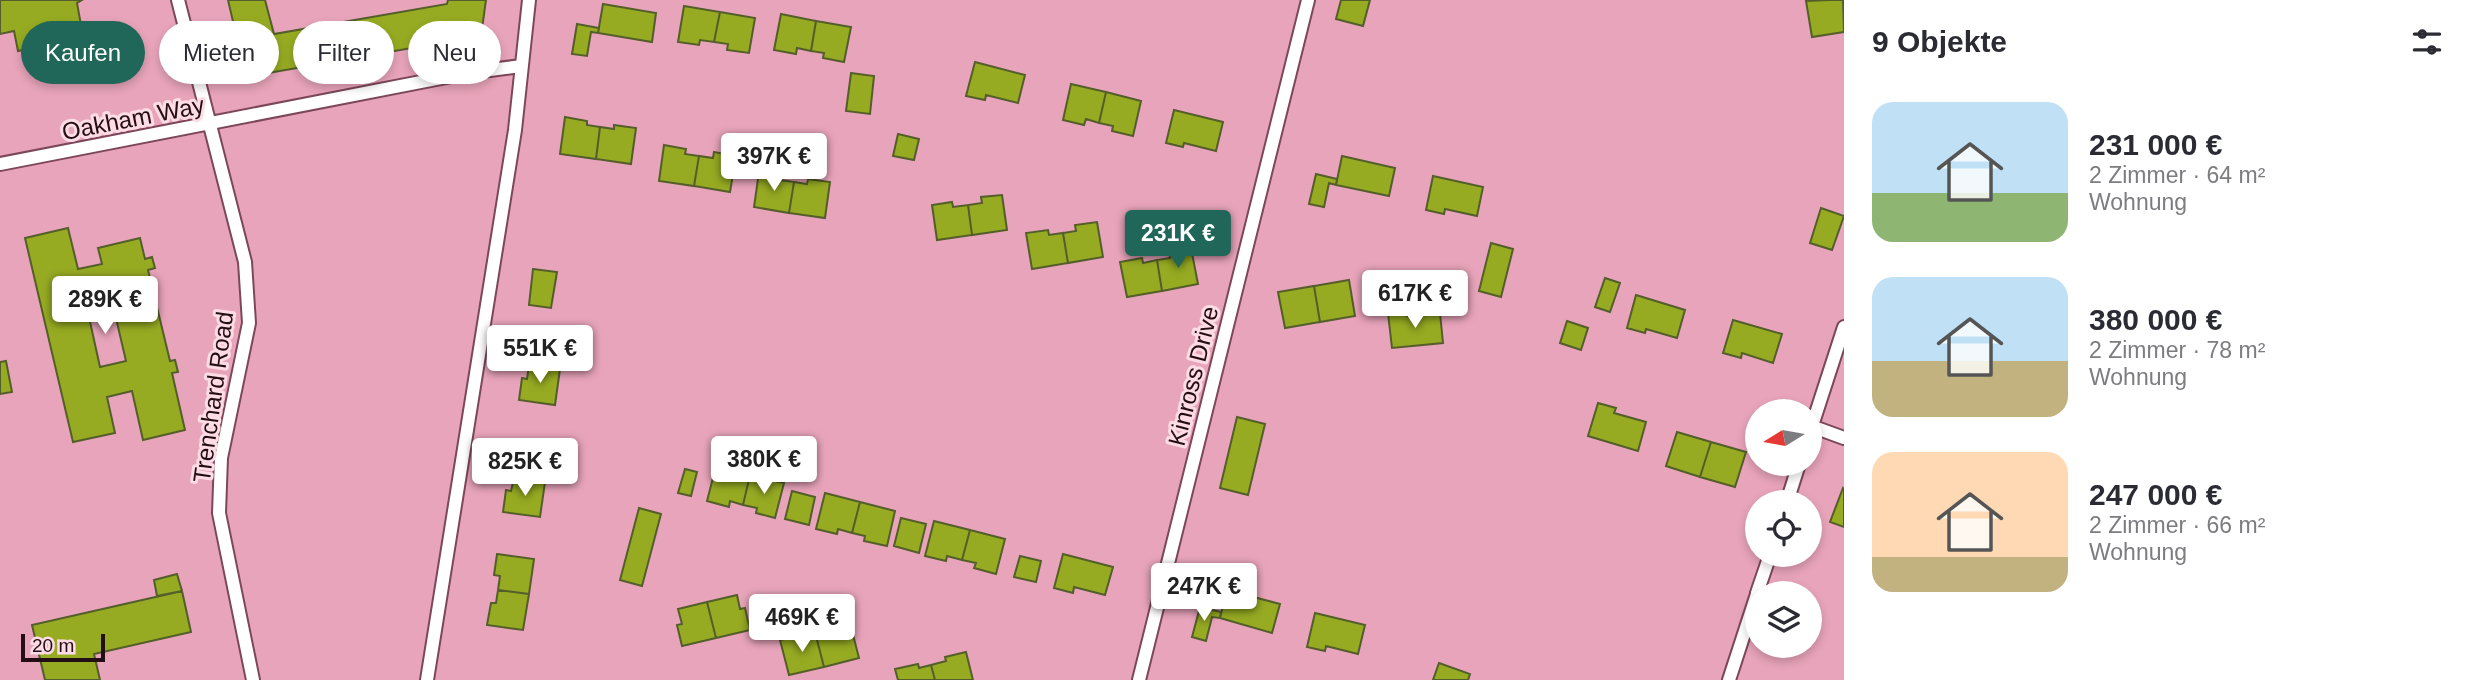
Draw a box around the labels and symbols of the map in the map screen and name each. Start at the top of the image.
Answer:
street label: Oakham Way [60,91,206,145]
pin: 397K € [717,134,831,193]
pin: 231K € [1121,210,1235,270]
pin: 617K € [1358,270,1472,330]
pin: 289K € [48,276,162,336]
street label: Kinross Drive [1163,304,1223,448]
street label: Trenchard Road [188,310,238,484]
pin: 551K € [483,326,597,385]
north arrow [1745,399,1822,476]
pin: 380K € [707,436,821,496]
pin: 825K € [468,438,582,498]
pin: 247K € [1147,564,1261,623]
pin: 469K € [745,594,859,654]
scale bar [21,631,105,663]

